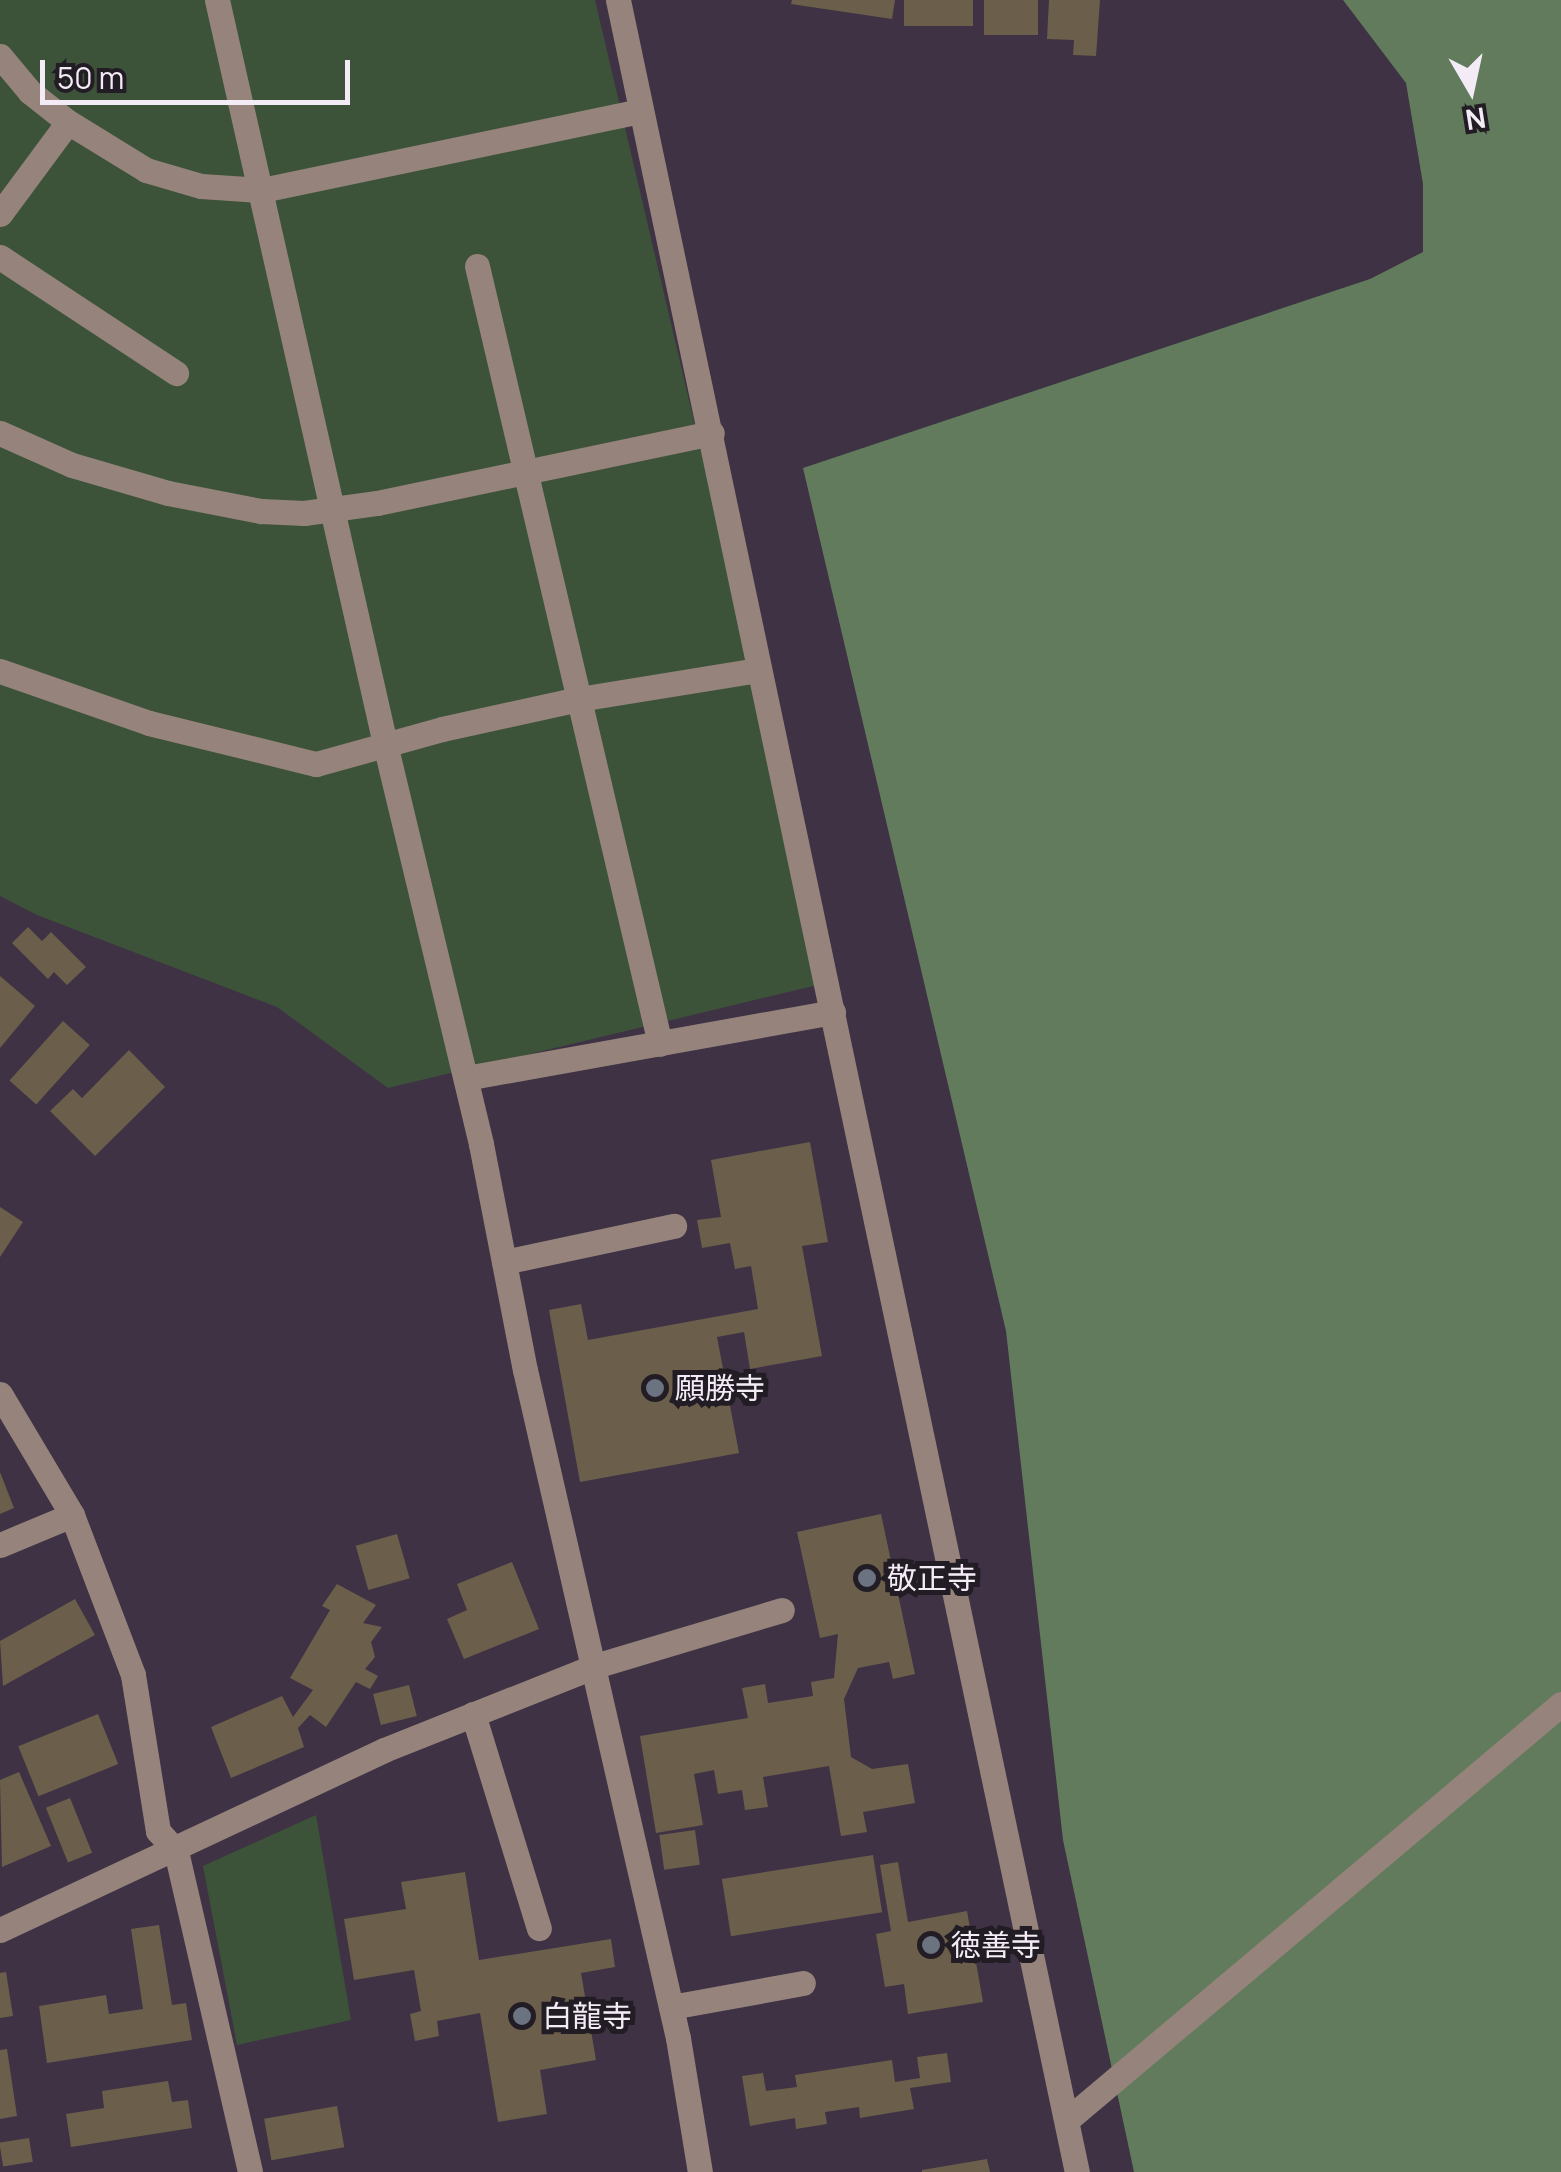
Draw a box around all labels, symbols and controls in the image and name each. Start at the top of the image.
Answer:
scale bar [45,40,355,102]
north arrow [1421,40,1521,140]
text: 50 m [57,57,124,98]
text: N [1463,99,1489,140]
place label: 願勝寺 [675,1370,765,1406]
marker: 願勝寺 [644,1377,666,1399]
place label: 敬正寺 [887,1560,977,1596]
marker: 敬正寺 [856,1567,878,1589]
place label: 徳善寺 [951,1927,1041,1963]
marker: 徳善寺 [920,1934,942,1956]
place label: 白龍寺 [542,1998,632,2034]
marker: 白龍寺 [511,2005,533,2027]

